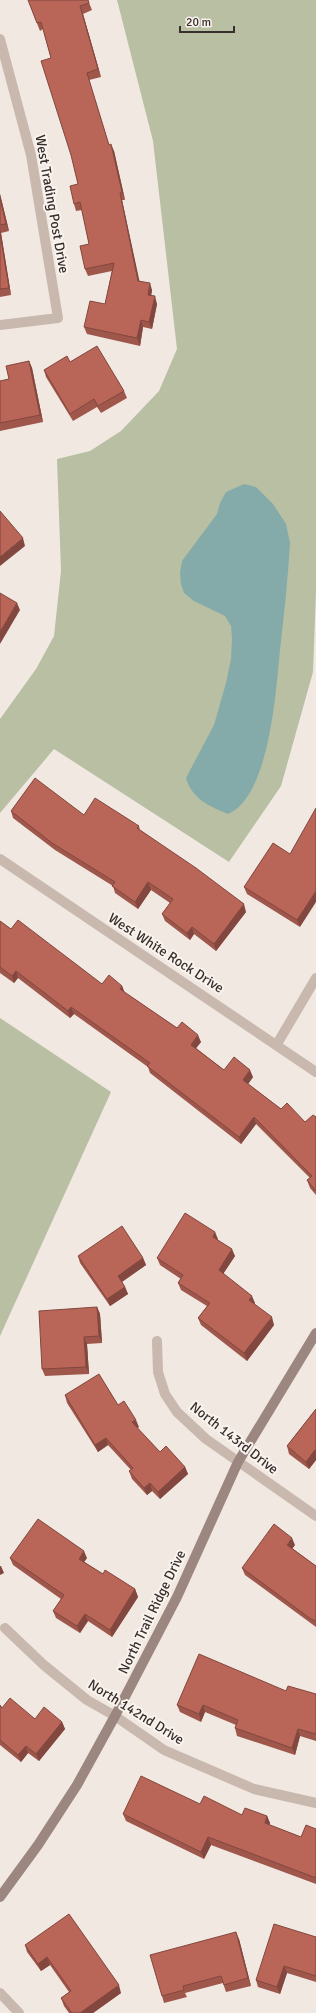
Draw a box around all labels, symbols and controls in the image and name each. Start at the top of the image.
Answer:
scale bar [180,8,234,34]
text: 20 m [186,15,211,30]
street label: West Trading Post Drive [31,133,73,275]
street label: West White Rock Drive [105,909,227,997]
street label: North 143rd Drive [186,1398,282,1478]
street label: North Trail Ridge Drive [115,1547,189,1677]
street label: North 142nd Drive [85,1676,187,1748]

